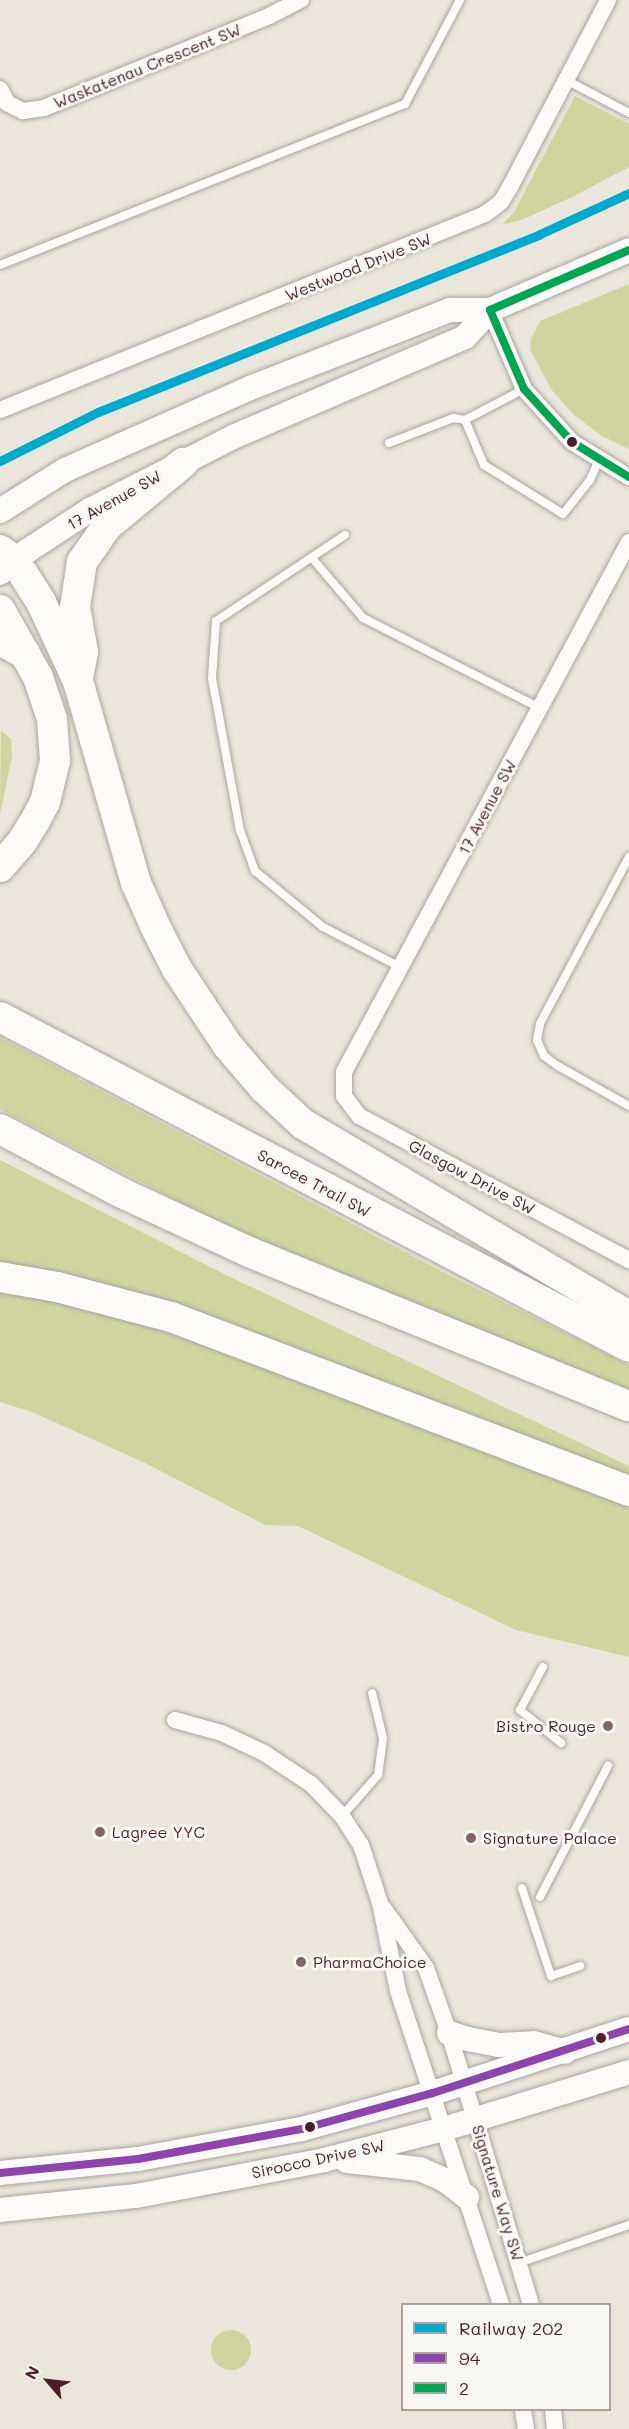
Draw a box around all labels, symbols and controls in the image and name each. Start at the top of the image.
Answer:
street label: Waskatenau Crescent SW [50,20,244,112]
street label: Westwood Drive SW [282,229,434,305]
unlabelled marker [566,436,578,448]
street label: 17 Avenue SW [64,466,164,534]
street label: 17 Avenue SW [454,756,520,858]
street label: Glasgow Drive SW [406,1136,538,1218]
street label: Sarcee Trail SW [254,1145,374,1221]
place label: Bistro Rouge [496,1716,596,1736]
marker: Bistro Rouge [601,1719,615,1733]
place label: Lagree YYC [112,1822,205,1842]
marker: Lagree YYC [93,1825,107,1839]
place label: Signature Palace [483,1828,617,1848]
marker: Signature Palace [464,1831,478,1845]
place label: PharmaChoice [313,1952,427,1972]
marker: PharmaChoice [294,1955,308,1969]
unlabelled marker [595,2032,607,2044]
unlabelled marker [304,2121,316,2133]
street label: Signature Way SW [468,2123,528,2263]
street label: Sirocco Drive SW [250,2136,386,2182]
legend [401,2303,611,2411]
text: Railway 202 [459,2316,563,2340]
text: 94 [459,2346,480,2370]
north arrow [18,2351,78,2411]
text: N [20,2362,44,2383]
text: 2 [459,2376,469,2400]

